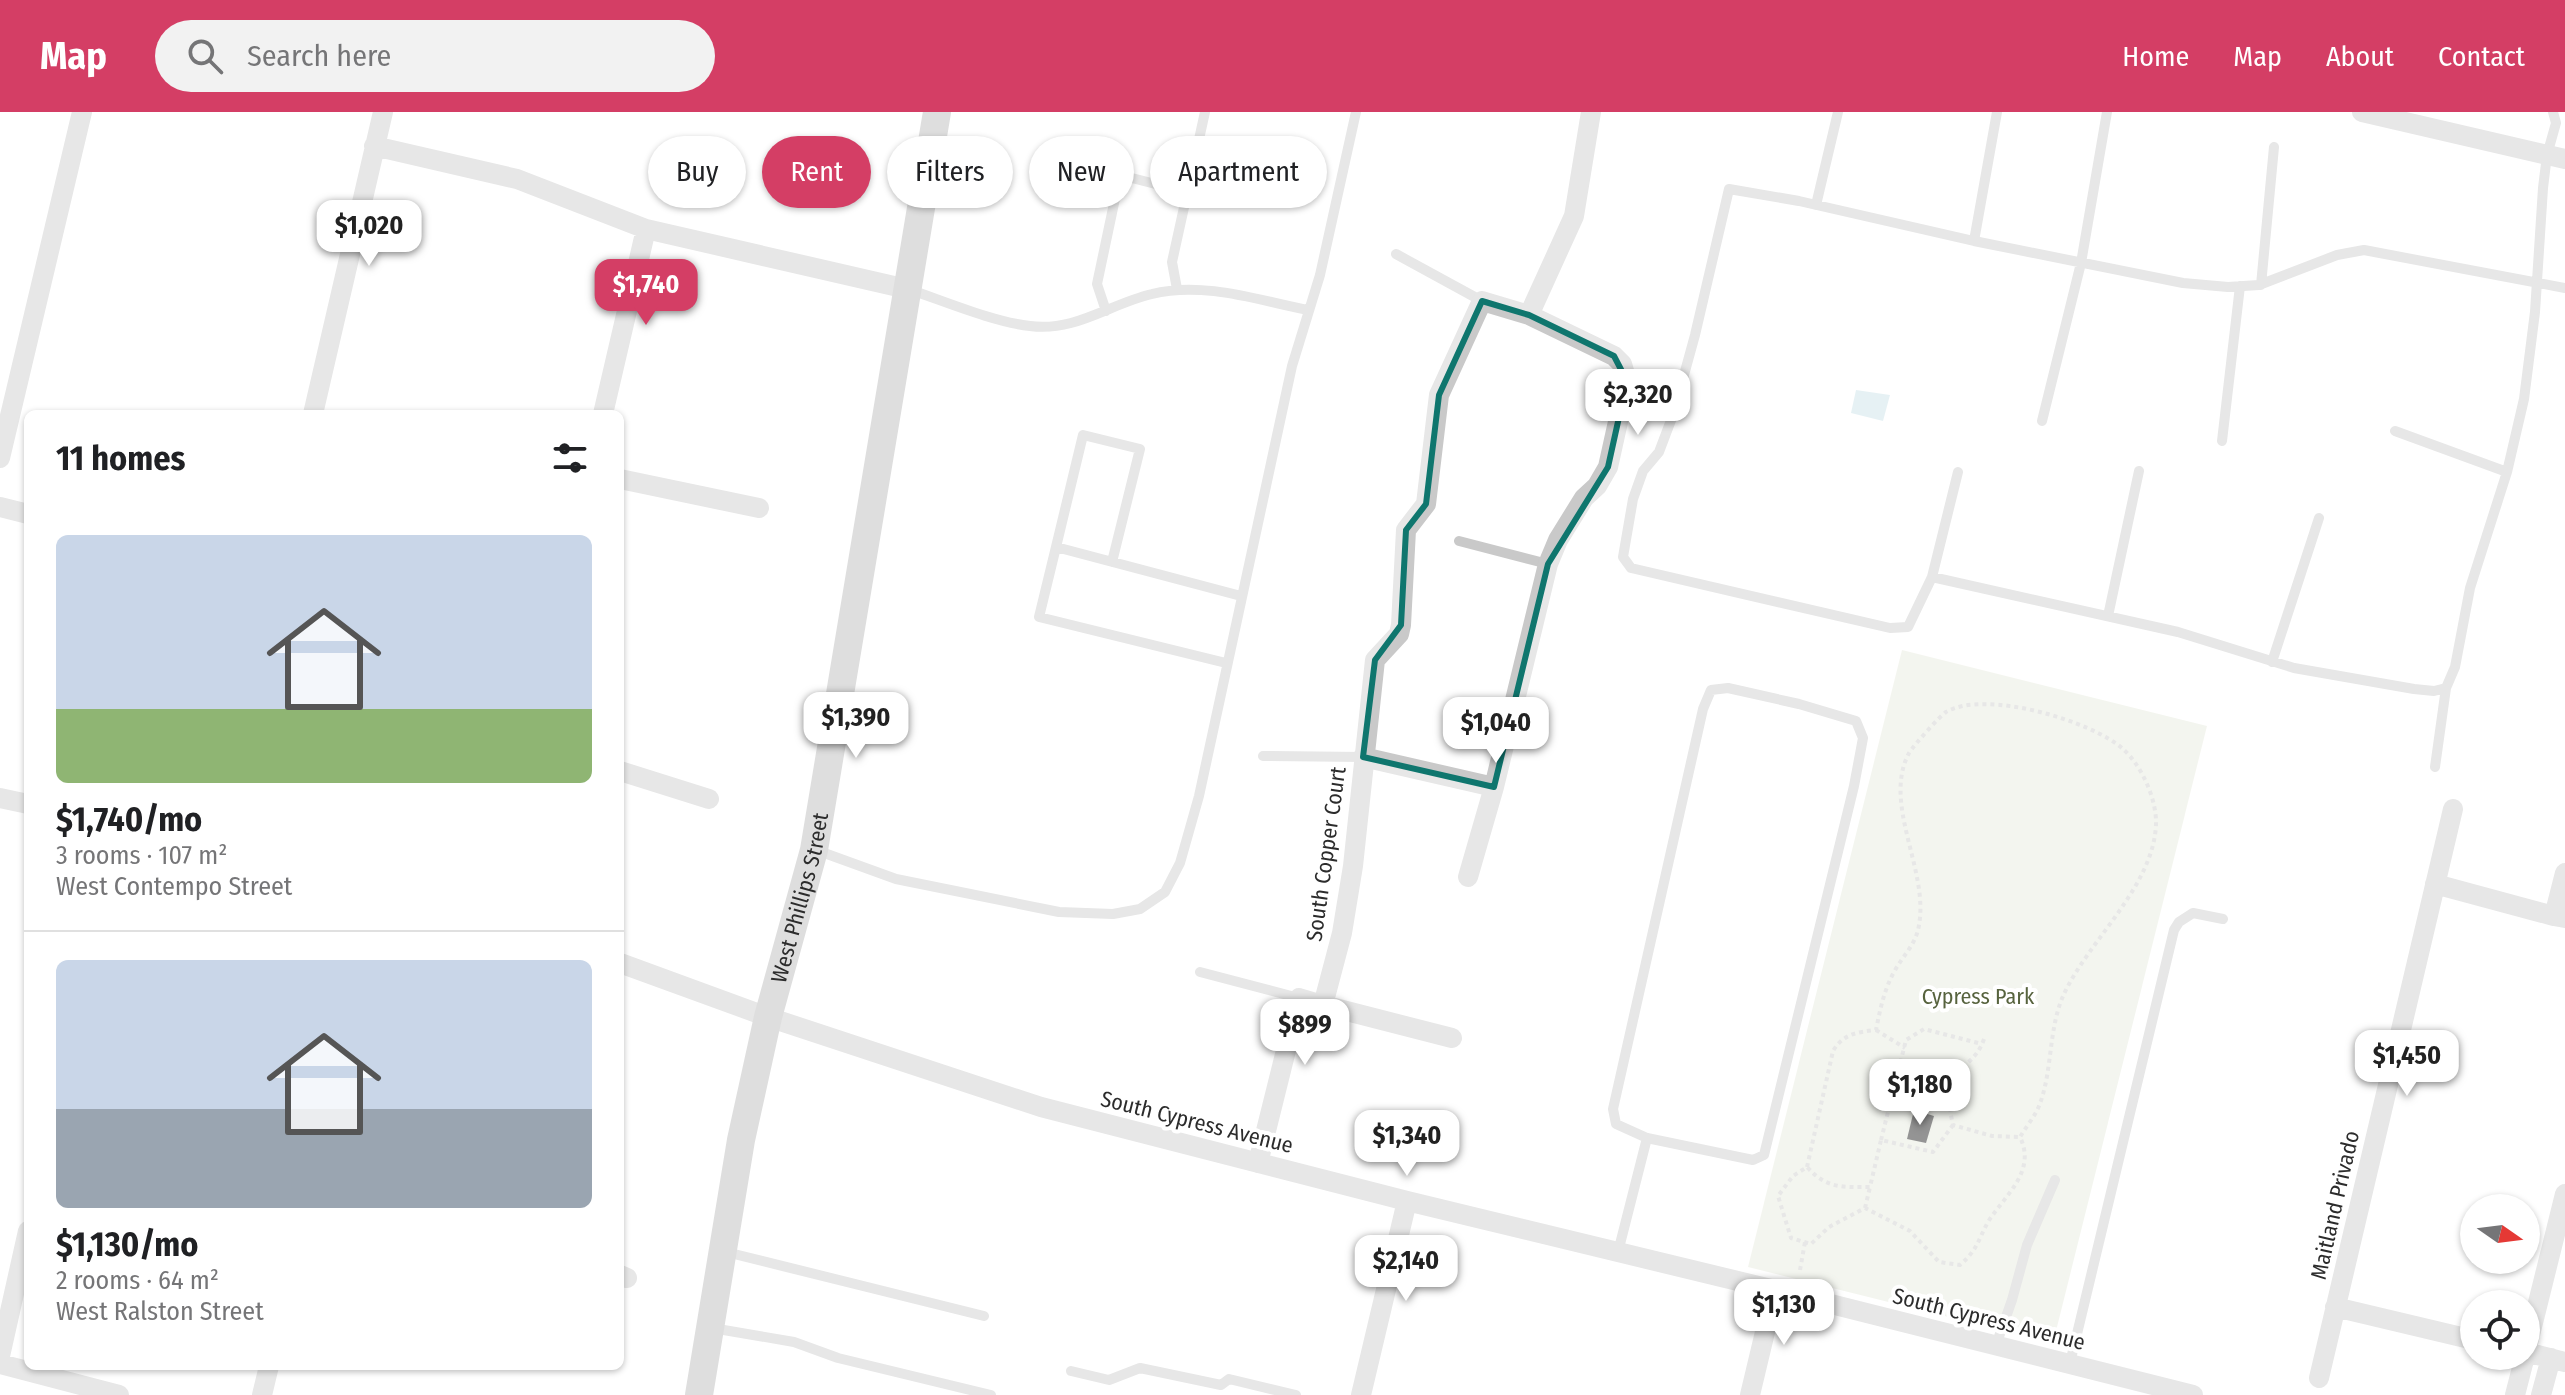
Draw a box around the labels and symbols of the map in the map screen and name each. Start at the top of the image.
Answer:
pin: $1,020 [304,200,434,268]
pin: $1,740 [581,259,711,327]
pin: $2,320 [1573,369,1703,437]
pin: $1,390 [791,692,921,760]
pin: $1,040 [1431,697,1561,765]
street label: South Copper Court [1300,764,1352,943]
street label: West Phillips Street [765,810,834,986]
park label: Cypress Park [1922,983,2035,1010]
pin: $899 [1258,999,1352,1067]
pin: $1,450 [2342,1030,2472,1098]
pin: $1,180 [1855,1059,1985,1127]
street label: South Cypress Avenue [1098,1085,1296,1159]
pin: $1,340 [1342,1110,1472,1178]
street label: Maitland Privado [2305,1128,2365,1282]
north arrow [2460,1194,2540,1274]
pin: $2,140 [1341,1235,1471,1303]
pin: $1,130 [1719,1279,1849,1347]
street label: South Cypress Avenue [1890,1282,2088,1356]

